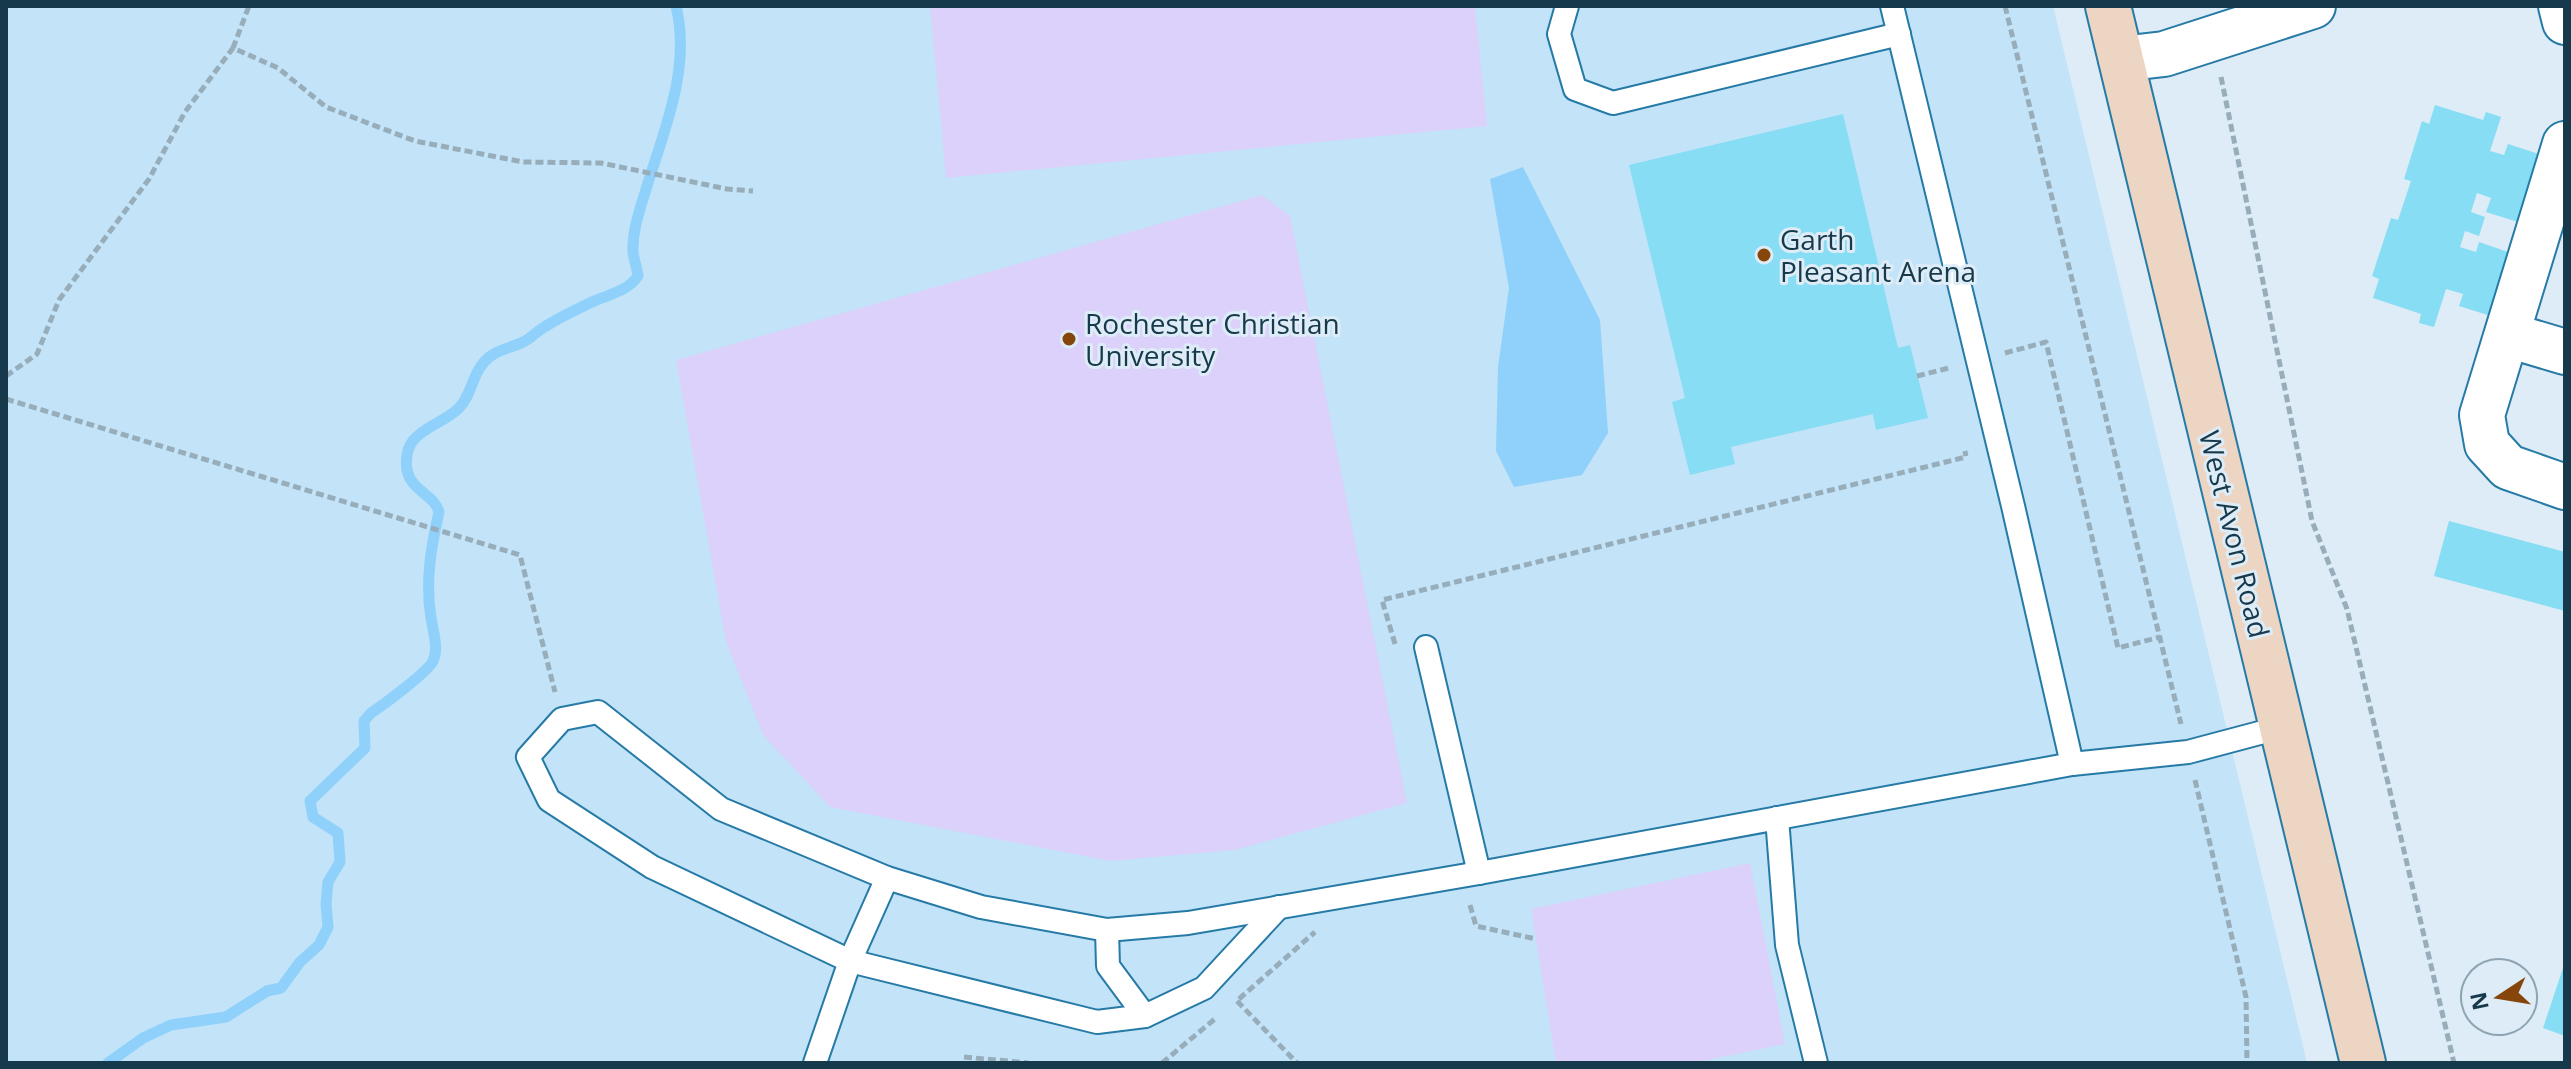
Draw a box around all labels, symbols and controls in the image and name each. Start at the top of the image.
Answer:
place label: Garth Pleasant Arena [1780,220,1976,290]
marker: Garth Pleasant Arena [1755,246,1773,264]
place label: Rochester Christian University [1085,304,1340,374]
marker: Rochester Christian University [1060,330,1078,348]
street label: West Avon Road [2191,427,2279,641]
north arrow [2459,957,2539,1037]
text: N [2462,989,2495,1013]

